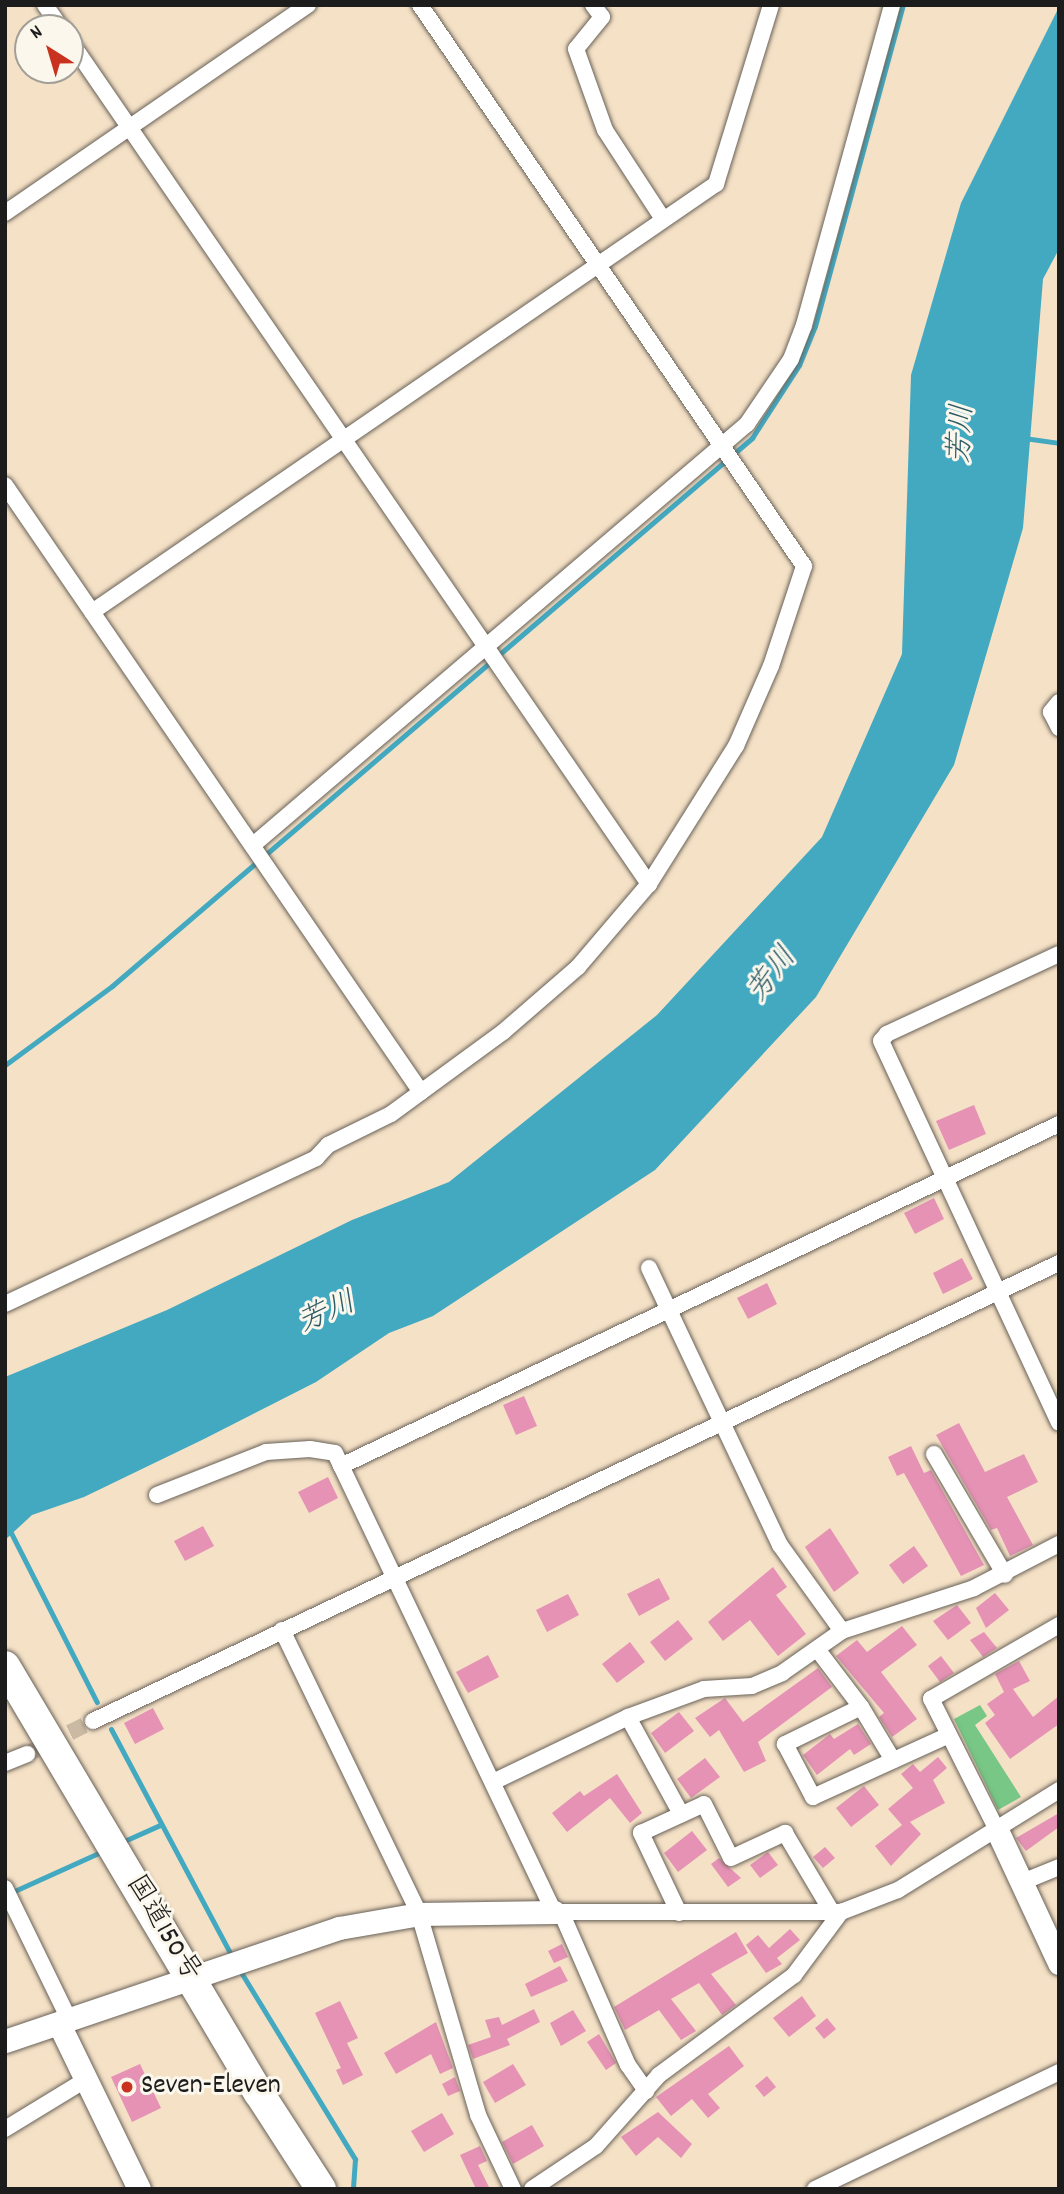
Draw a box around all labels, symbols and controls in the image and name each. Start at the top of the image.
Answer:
north arrow [14,14,84,84]
text: N [25,20,49,47]
water label: 芳川 [944,403,984,465]
water label: 芳川 [741,941,807,1011]
water label: 芳川 [293,1287,363,1343]
street label: 国道150号 [117,1870,207,1988]
place label: Seven-Eleven [141,2070,281,2104]
marker: Seven-Eleven [119,2079,135,2095]

